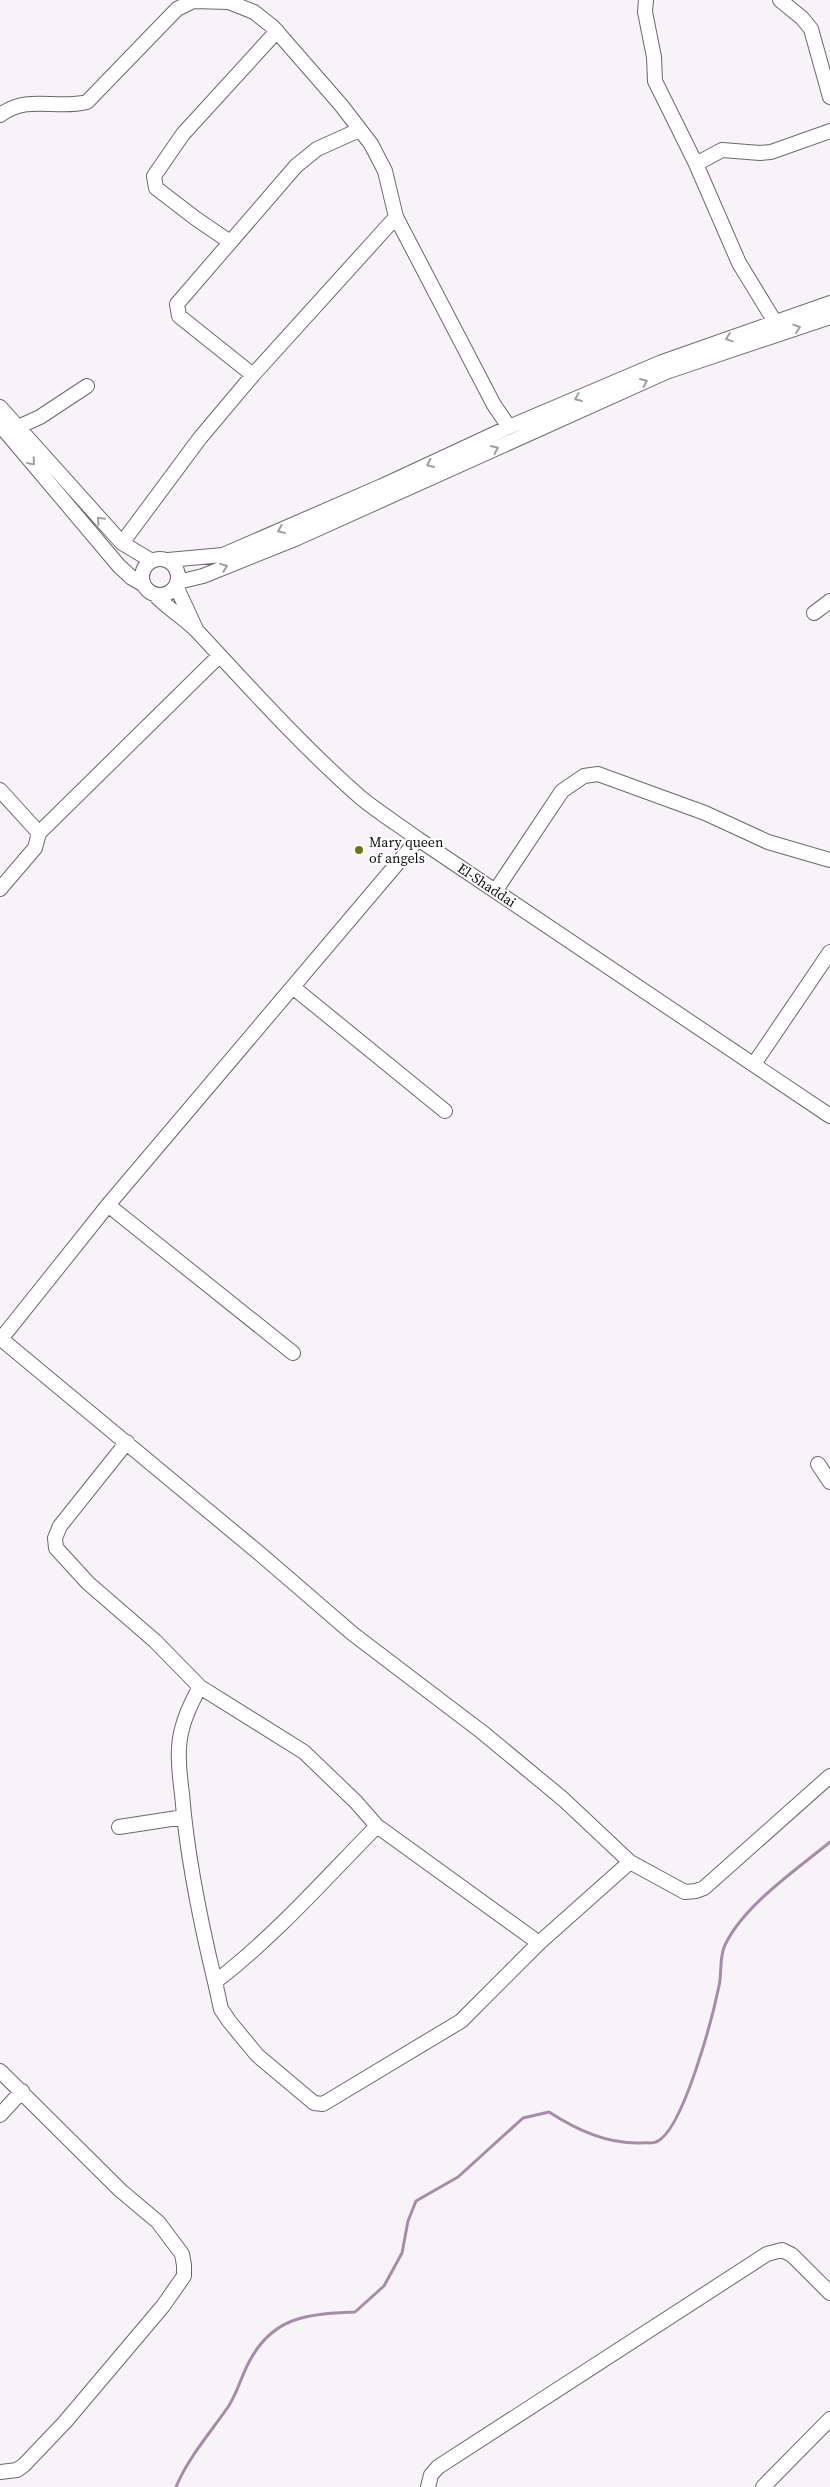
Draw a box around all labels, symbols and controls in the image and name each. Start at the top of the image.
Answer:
one-way arrow [792,324,800,334]
one-way arrow [725,332,734,342]
one-way arrow [639,378,648,389]
one-way arrow [574,392,583,402]
one-way arrow [490,444,499,455]
one-way arrow [26,456,35,465]
one-way arrow [426,458,435,469]
one-way arrow [97,517,106,526]
one-way arrow [277,524,286,535]
one-way arrow [219,563,228,574]
place label: Mary queen of angels [369,832,444,868]
marker: Mary queen of angels [353,844,365,856]
street label: El-Shaddai [454,858,520,912]

